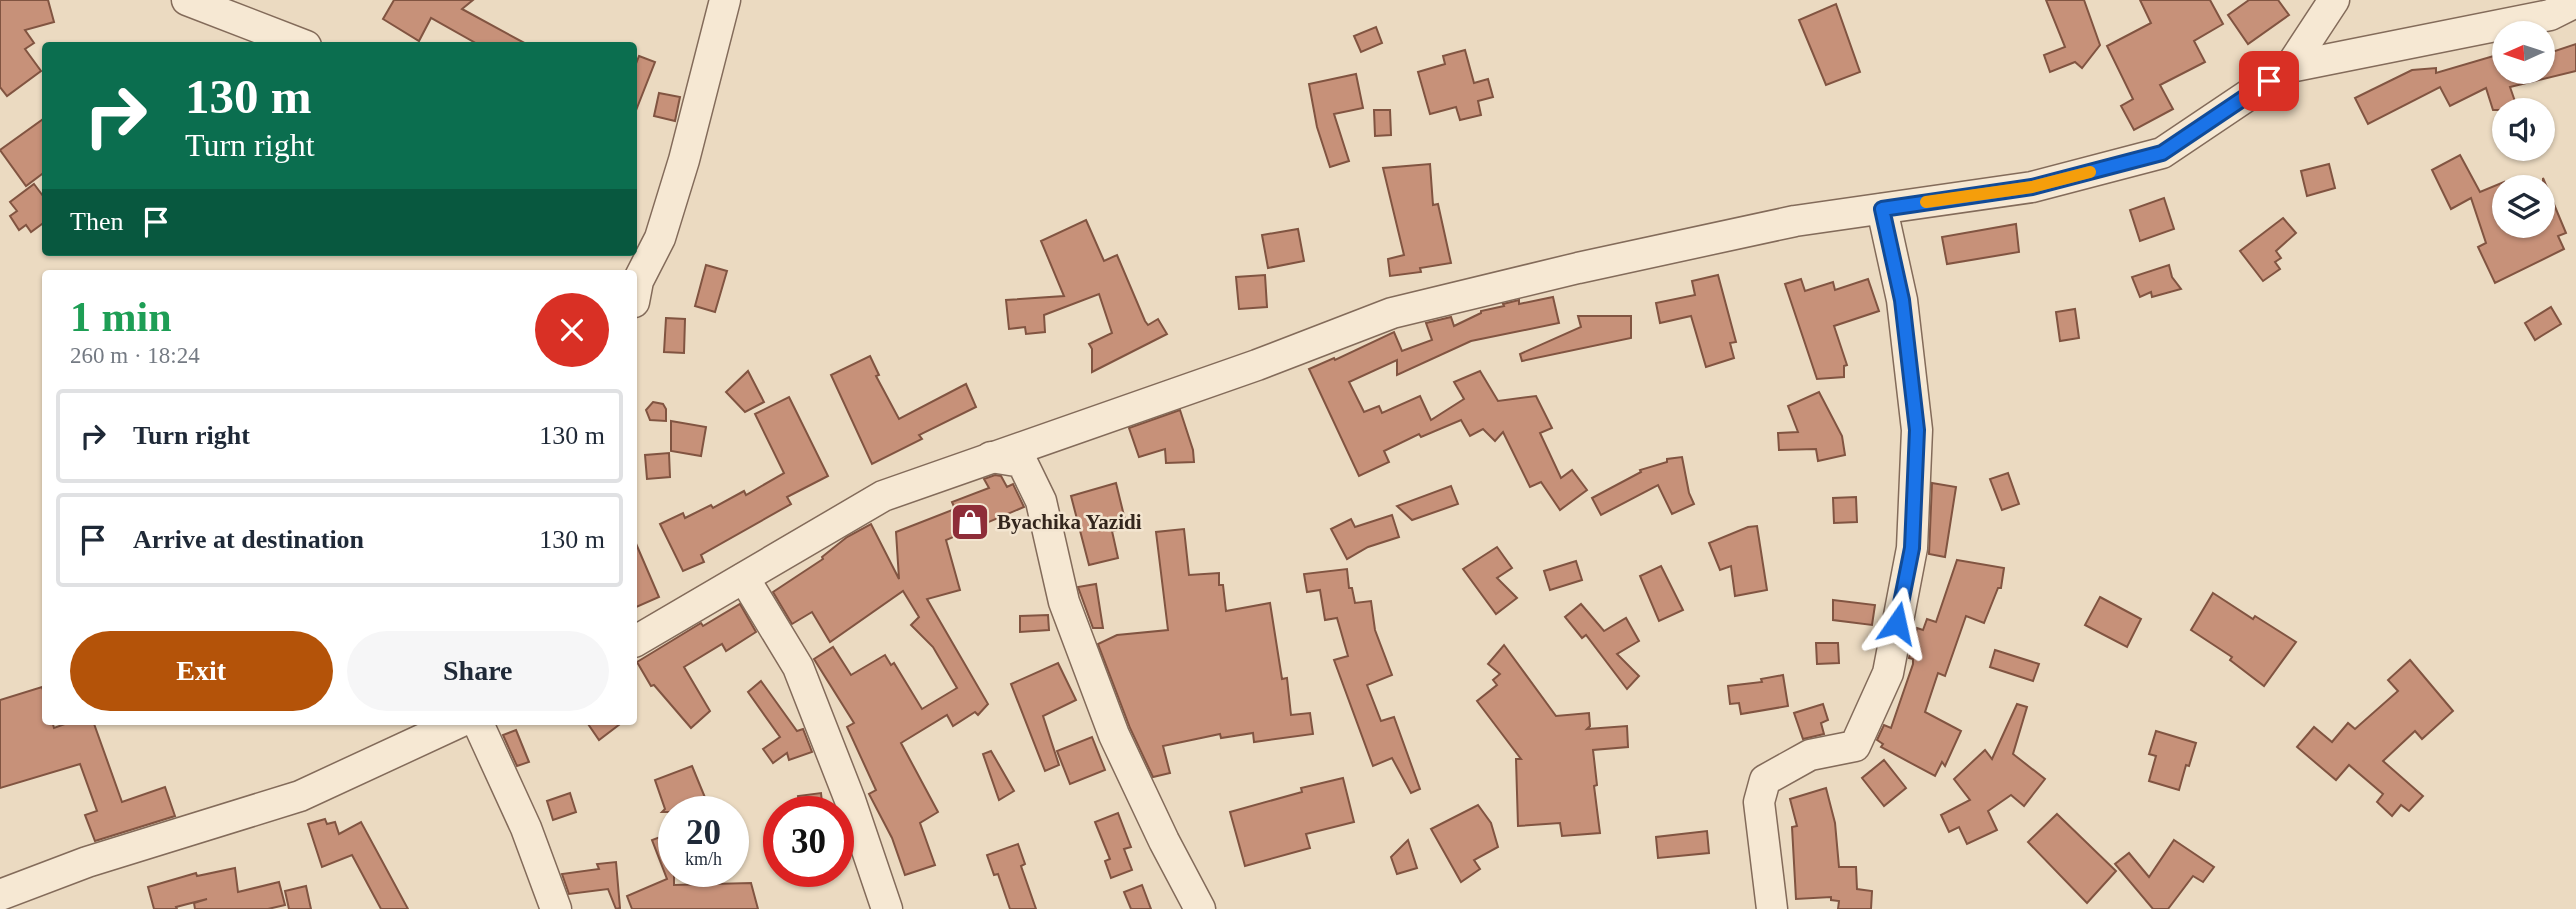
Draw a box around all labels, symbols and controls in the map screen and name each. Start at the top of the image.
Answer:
north arrow [2492,21,2555,84]
map controls [2492,21,2555,238]
pin [2239,51,2299,111]
icon: arrive [2250,62,2288,100]
text: 130 m [185,69,312,124]
icon: right [70,70,161,161]
button: sound [2492,98,2555,161]
text: Turn right [185,127,315,163]
button: layers [2492,175,2555,238]
icon: arrive [137,203,175,241]
text: Then [70,207,123,236]
button: close [535,293,609,367]
text: 1 min [70,294,172,340]
text: 260 m · 18:24 [70,343,200,368]
icon: right [74,417,112,455]
text: Turn right [133,421,250,450]
text: 130 m [539,421,605,450]
shop icon: Byachika Yazidi [949,501,991,543]
place label: Byachika Yazidi [997,510,1142,534]
icon: arrive [74,521,112,559]
text: Arrive at destination [133,525,364,554]
text: 130 m [539,525,605,554]
position arrow [1860,586,1934,660]
button: Exit [70,631,333,711]
button: Share [347,631,609,711]
speed limit sign: 30 [763,796,854,887]
text: 20 [686,813,721,852]
text: km/h [685,849,722,869]

